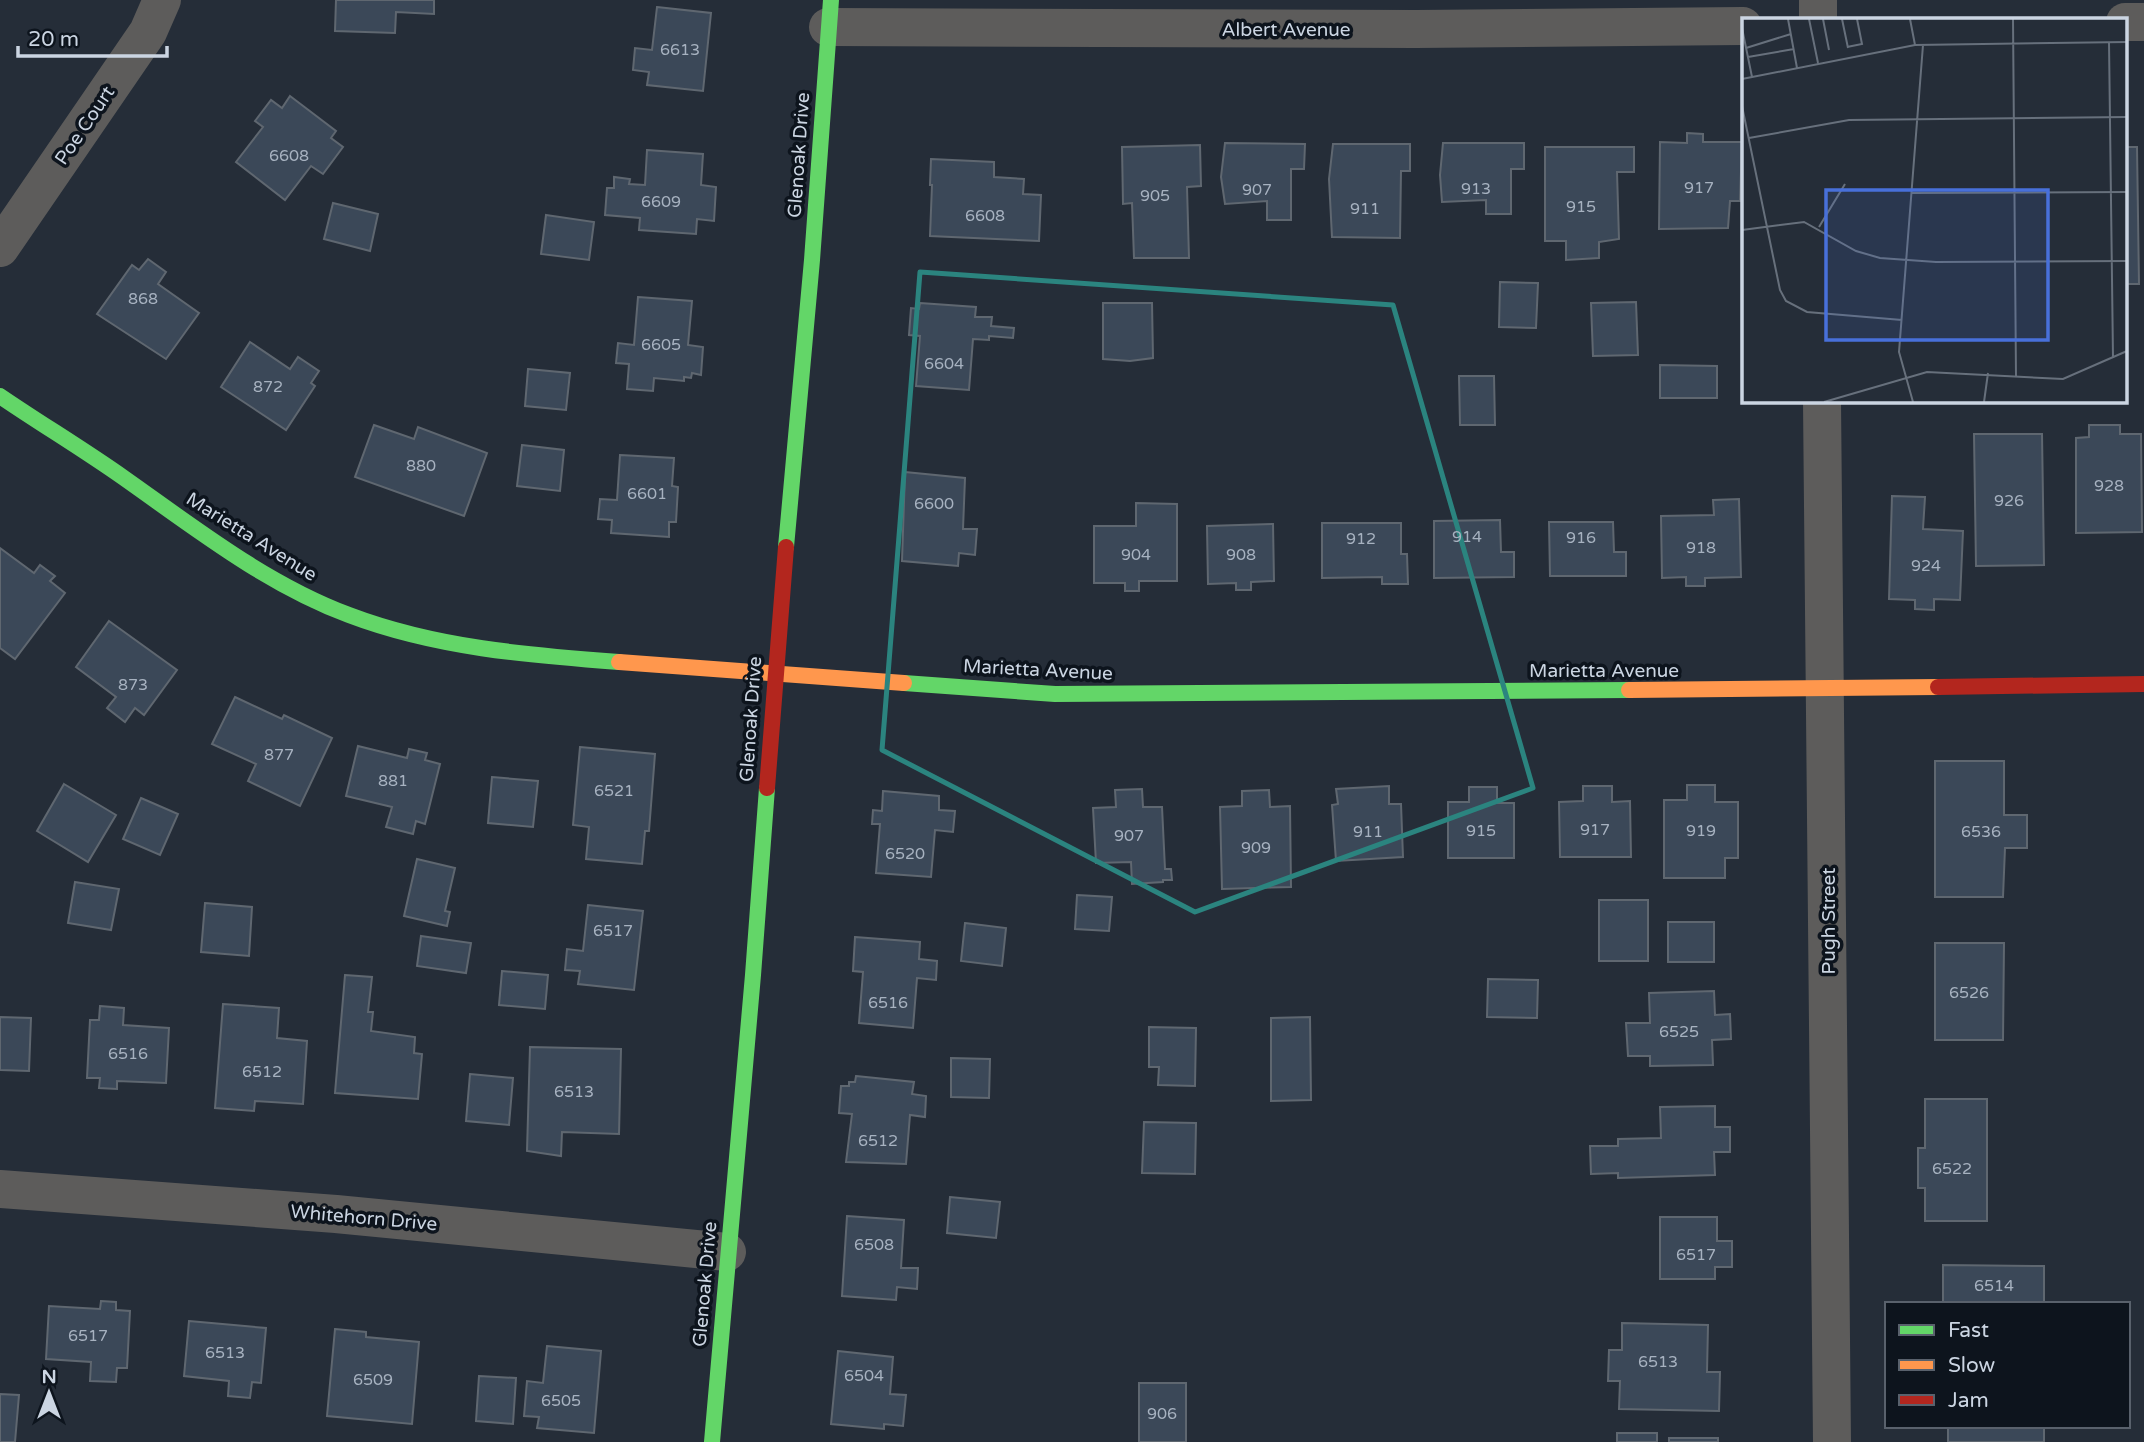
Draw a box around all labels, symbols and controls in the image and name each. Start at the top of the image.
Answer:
scale bar [18,14,166,58]
inset map [1742,18,2126,402]
street label: Albert Avenue [1221,19,1351,41]
text: 20 m [28,27,79,52]
house number: 6613 [660,40,700,60]
street label: Poe Court [50,82,119,169]
street label: Glenoak Drive [784,92,814,219]
house number: 6608 [269,146,309,166]
house number: 917 [1684,178,1714,198]
house number: 913 [1461,179,1491,199]
house number: 907 [1242,180,1272,200]
house number: 905 [1140,186,1170,206]
house number: 6609 [641,192,681,212]
house number: 915 [1566,197,1596,217]
house number: 911 [1350,199,1380,219]
house number: 6608 [965,206,1005,226]
house number: 868 [128,289,158,309]
house number: 6605 [641,335,681,355]
house number: 6604 [924,354,964,374]
house number: 872 [253,377,283,397]
house number: 880 [406,456,436,476]
house number: 928 [2094,476,2124,496]
house number: 6601 [627,484,667,504]
street label: Marietta Avenue [182,488,321,586]
house number: 926 [1994,491,2024,511]
house number: 6600 [914,494,954,514]
house number: 914 [1452,527,1482,547]
house number: 916 [1566,528,1596,548]
house number: 912 [1346,529,1376,549]
house number: 918 [1686,538,1716,558]
house number: 904 [1121,545,1151,565]
house number: 908 [1226,545,1256,565]
house number: 924 [1911,556,1941,576]
street label: Marietta Avenue [963,655,1113,685]
street label: Glenoak Drive [736,656,766,783]
street label: Marietta Avenue [1529,660,1679,682]
house number: 873 [118,675,148,695]
house number: 877 [264,745,294,765]
house number: 881 [378,771,408,791]
house number: 6521 [594,781,634,801]
house number: 917 [1580,820,1610,840]
house number: 915 [1466,821,1496,841]
house number: 919 [1686,821,1716,841]
house number: 911 [1353,822,1383,842]
house number: 6536 [1961,822,2001,842]
house number: 907 [1114,826,1144,846]
house number: 909 [1241,838,1271,858]
house number: 6520 [885,844,925,864]
street label: Pugh Street [1818,867,1840,975]
house number: 6517 [593,921,633,941]
house number: 6526 [1949,983,1989,1003]
house number: 6516 [868,993,908,1013]
house number: 6525 [1659,1022,1699,1042]
house number: 6516 [108,1044,148,1064]
house number: 6512 [242,1062,282,1082]
house number: 6513 [554,1082,594,1102]
house number: 6512 [858,1131,898,1151]
house number: 6522 [1932,1159,1972,1179]
street label: Whitehorn Drive [290,1201,438,1235]
street label: Glenoak Drive [689,1220,721,1348]
house number: 6508 [854,1235,894,1255]
house number: 6517 [1676,1245,1716,1265]
house number: 6514 [1974,1276,2014,1296]
legend [1885,1302,2130,1428]
text: Fast [1948,1318,1989,1343]
house number: 6517 [68,1326,108,1346]
house number: 6513 [205,1343,245,1363]
house number: 6513 [1638,1352,1678,1372]
text: Slow [1948,1353,1996,1378]
north arrow [14,1358,84,1428]
text: N [41,1366,57,1388]
house number: 6504 [844,1366,884,1386]
house number: 6509 [353,1370,393,1390]
text: Jam [1948,1388,1989,1413]
house number: 6505 [541,1391,581,1411]
house number: 906 [1147,1404,1177,1424]

